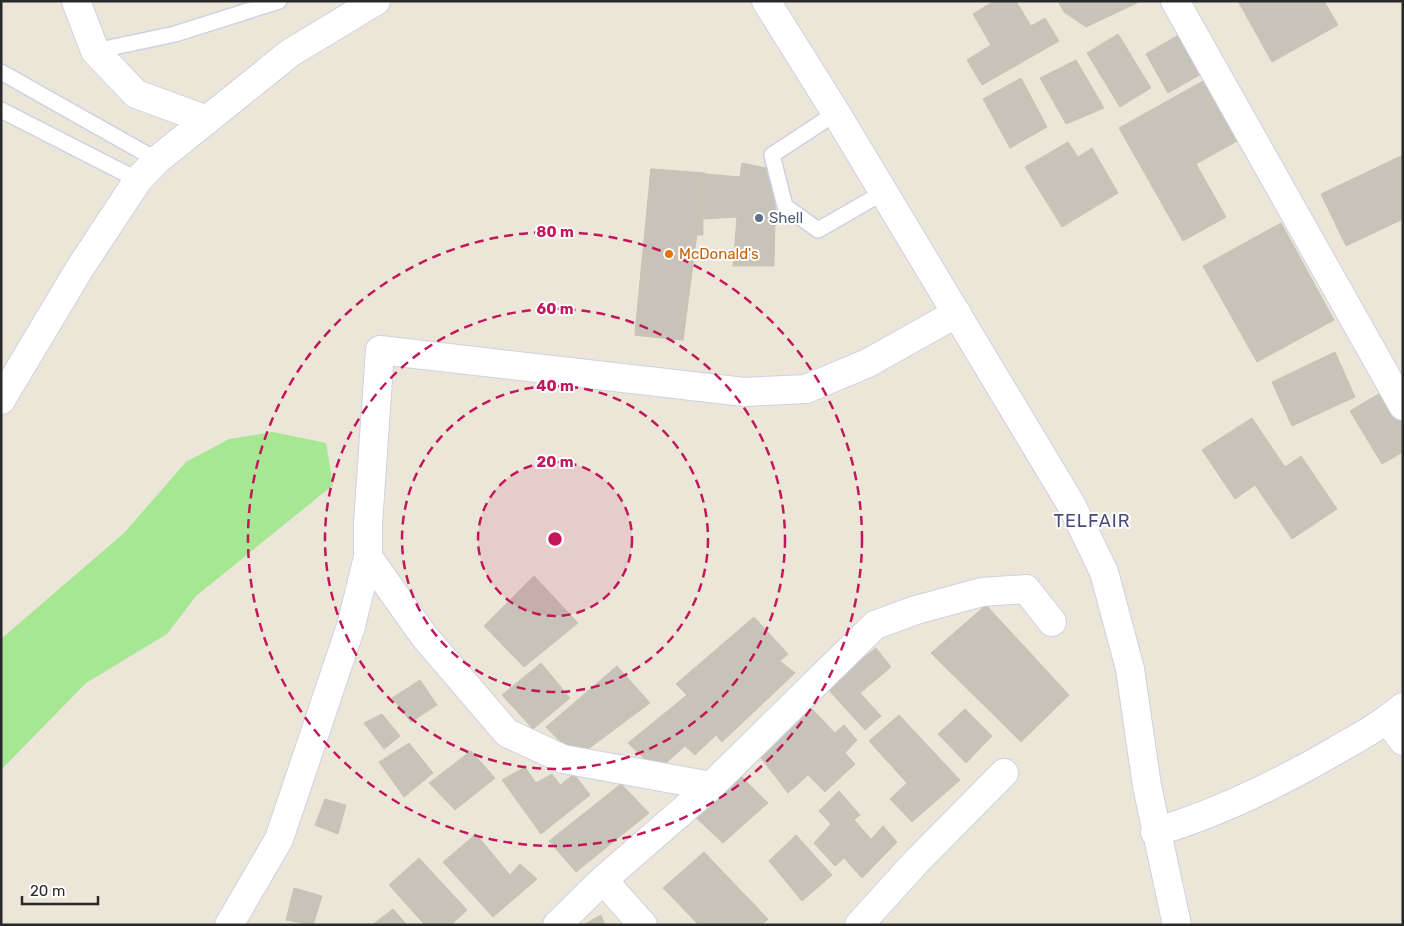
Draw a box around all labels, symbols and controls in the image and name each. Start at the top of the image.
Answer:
place label: Shell [769,209,803,227]
marker: Shell [753,212,765,224]
text: 80 m [536,223,574,241]
place label: McDonald's [679,245,759,263]
marker: McDonald's [663,248,675,260]
text: 60 m [537,300,573,318]
text: 40 m [536,377,574,395]
text: 20 m [537,453,573,471]
district label: TELFAIR [1054,510,1130,532]
centre of rings [546,530,564,548]
scale bar [22,874,99,906]
text: 20 m [30,882,65,900]

